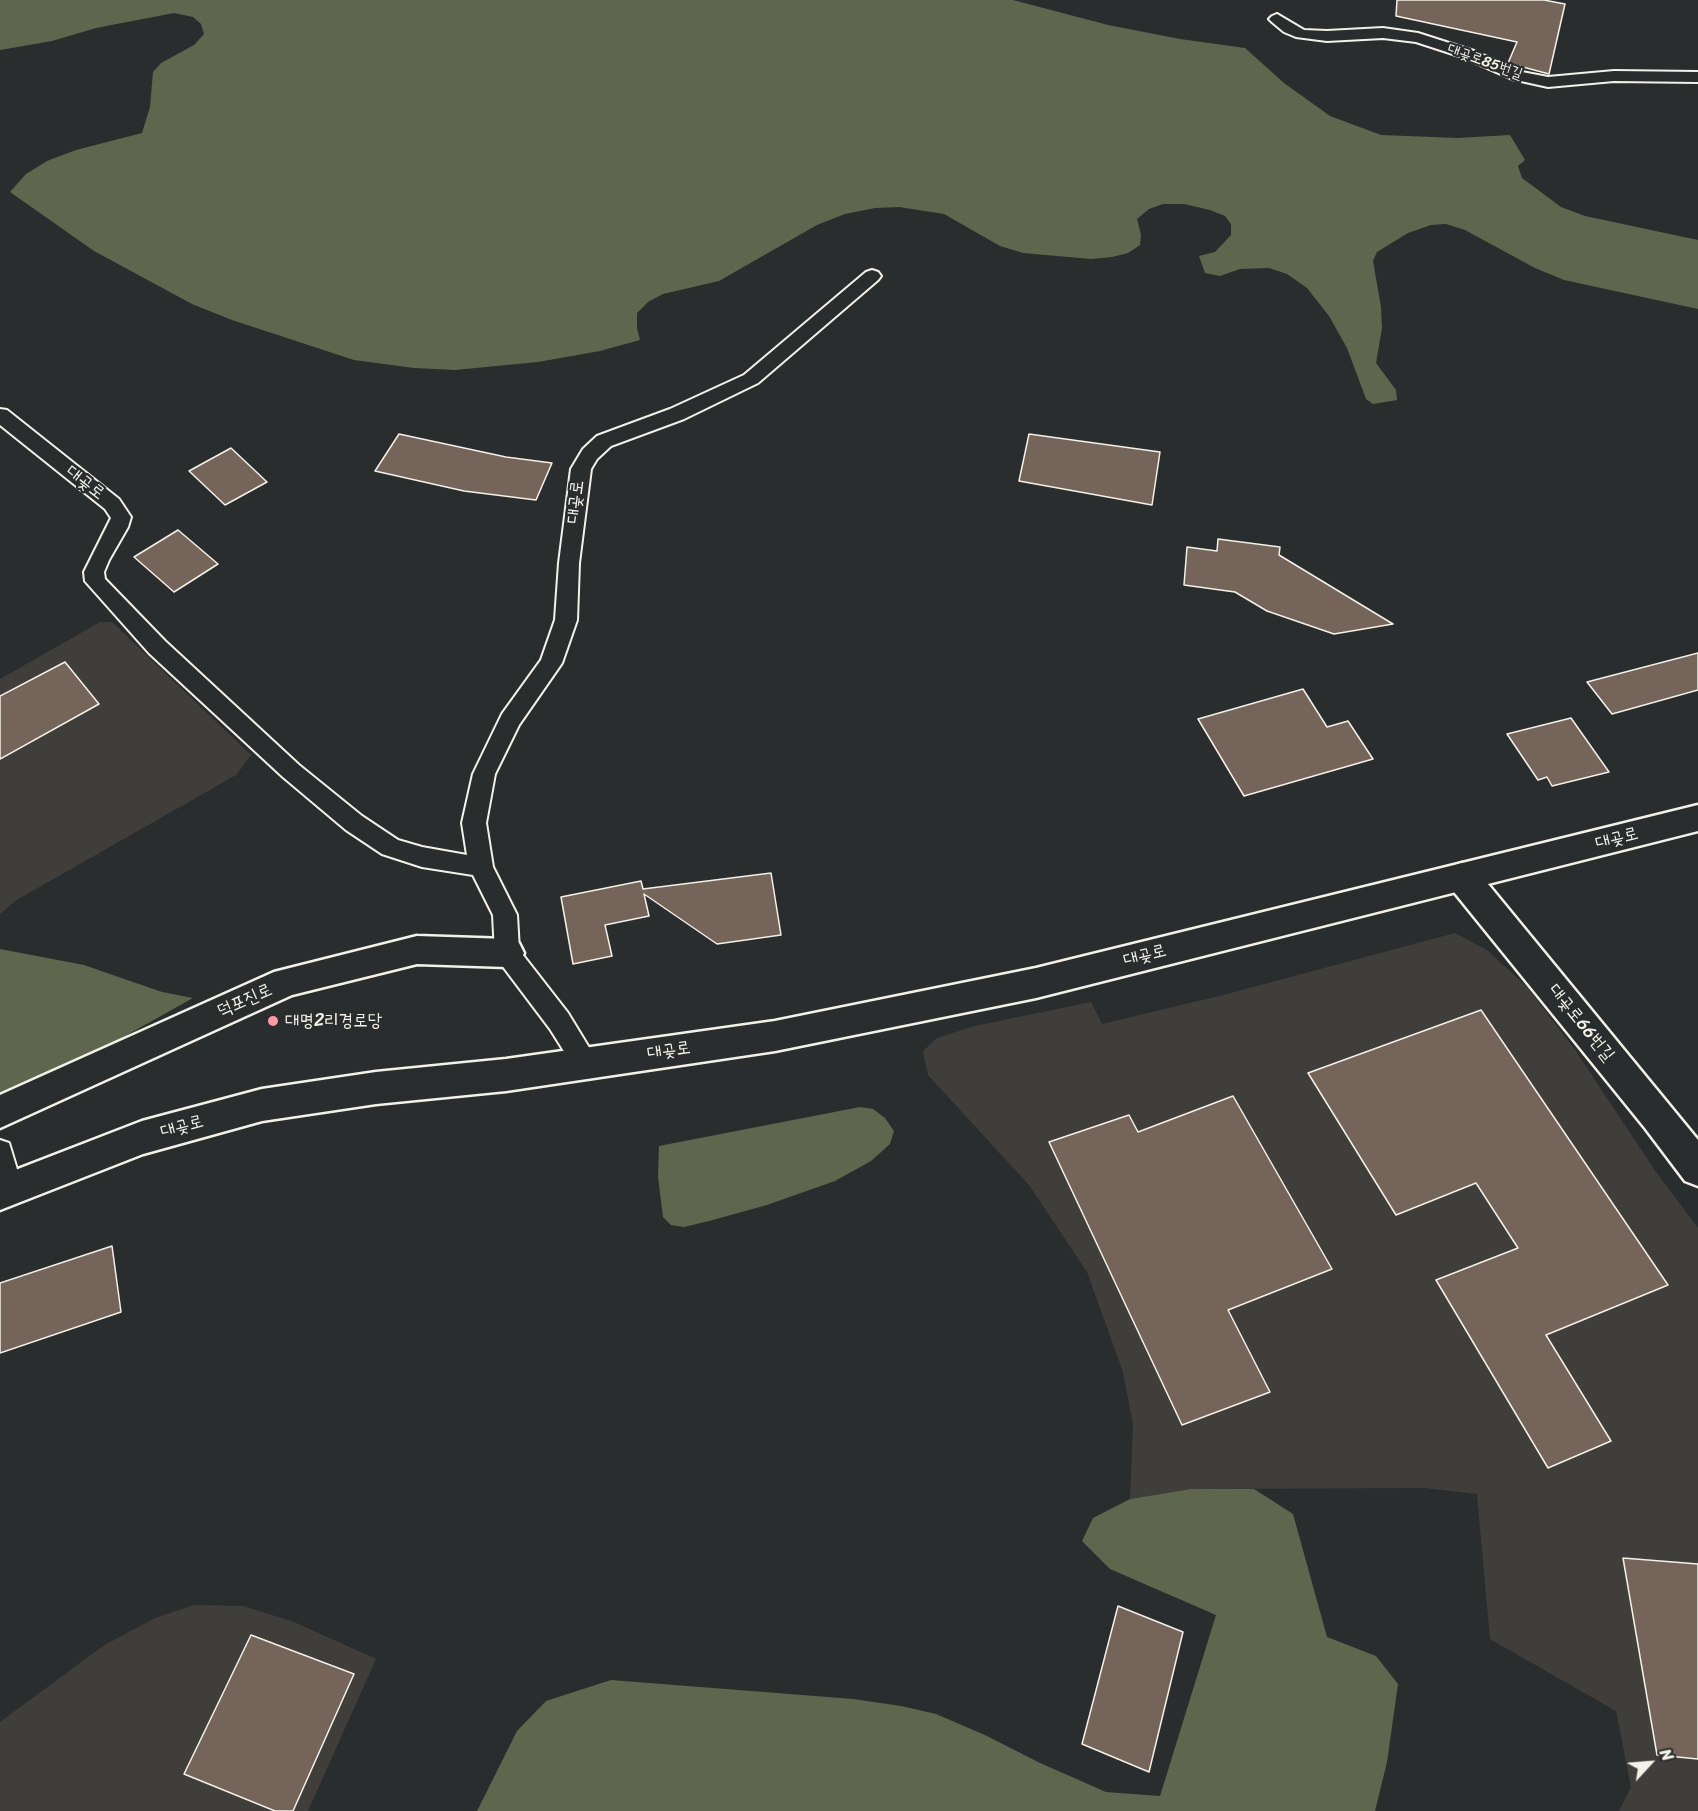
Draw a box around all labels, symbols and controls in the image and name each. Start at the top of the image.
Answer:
street label: 대곶로85번길 [1445,40,1525,84]
street label: 대곶로 [61,461,109,505]
street label: 대곶로 [563,479,589,525]
street label: 대곶로 [1593,823,1641,855]
street label: 대곶로 [1121,940,1169,972]
street label: 덕포진로 [214,979,276,1023]
street label: 대곶로66번길 [1543,980,1619,1066]
place label: 대명2리경로당 [285,1010,382,1032]
marker: 대명2리경로당 [266,1014,280,1028]
street label: 대곶로 [646,1037,692,1065]
street label: 대곶로 [158,1111,206,1143]
north arrow [1620,1733,1680,1793]
text: N [1651,1744,1682,1766]

